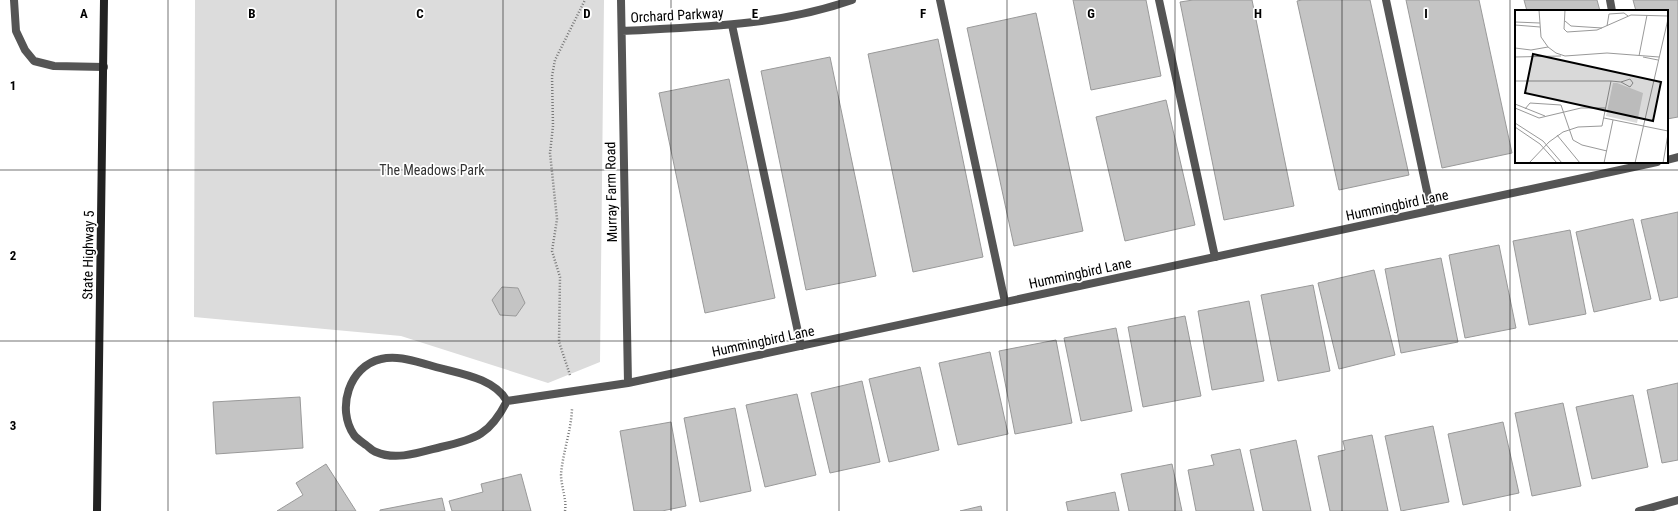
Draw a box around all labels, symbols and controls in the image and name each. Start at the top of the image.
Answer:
street label: Orchard Parkway [630,5,724,25]
text: A [80,6,88,21]
text: B [248,6,256,21]
text: C [416,6,424,21]
text: D [583,6,591,21]
text: E [752,6,759,21]
text: F [920,6,926,21]
text: G [1087,6,1095,21]
text: H [1254,6,1262,21]
text: I [1424,6,1428,21]
inset map [1515,10,1668,163]
text: 1 [10,78,16,93]
street label: Murray Farm Road [602,142,620,242]
park label: The Meadows Park [379,162,485,178]
street label: Hummingbird Lane [1344,186,1450,224]
street label: State Highway 5 [79,210,97,300]
text: 2 [10,248,17,263]
street label: Hummingbird Lane [1027,254,1133,292]
street label: Hummingbird Lane [710,322,816,360]
text: 3 [10,418,16,433]

